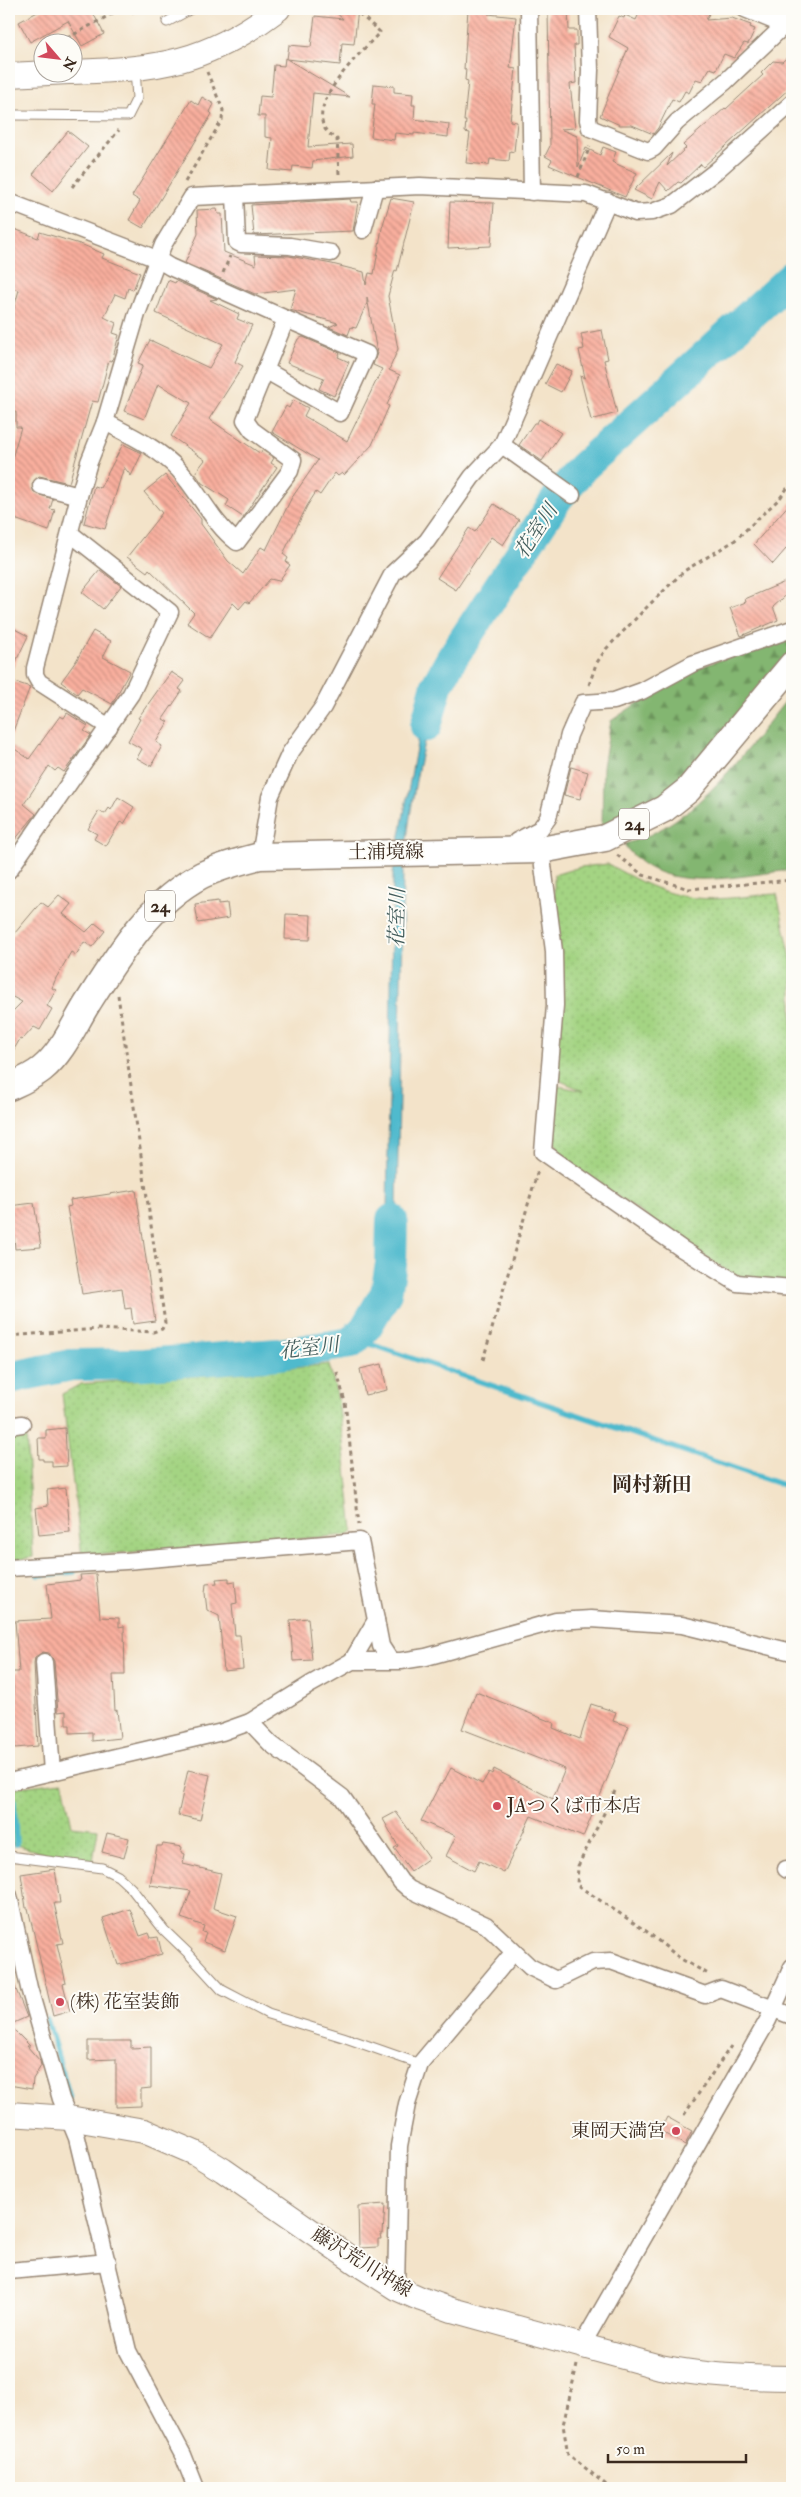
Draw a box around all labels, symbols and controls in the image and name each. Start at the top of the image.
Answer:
north arrow [32,32,82,82]
text: N [58,53,80,74]
water label: 花室川 [509,497,564,563]
road number: 24 [619,809,649,840]
street label: 土浦境線 [348,839,424,865]
water label: 花室川 [384,886,410,948]
road number: 24 [145,890,175,921]
water label: 花室川 [278,1332,342,1364]
district label: 岡村新田 [612,1472,692,1497]
place label: JAつくば市本店 [506,1794,641,1818]
marker: JAつくば市本店 [491,1800,503,1812]
place label: (株) 花室装飾 [70,1990,179,2014]
marker: (株) 花室装飾 [54,1996,66,2008]
place label: 東岡天満宮 [571,2119,666,2143]
marker: 東岡天満宮 [670,2125,682,2137]
street label: 藤沢荒川沖線 [307,2222,417,2302]
scale bar [608,2432,746,2464]
text: 50 m [616,2440,645,2459]

